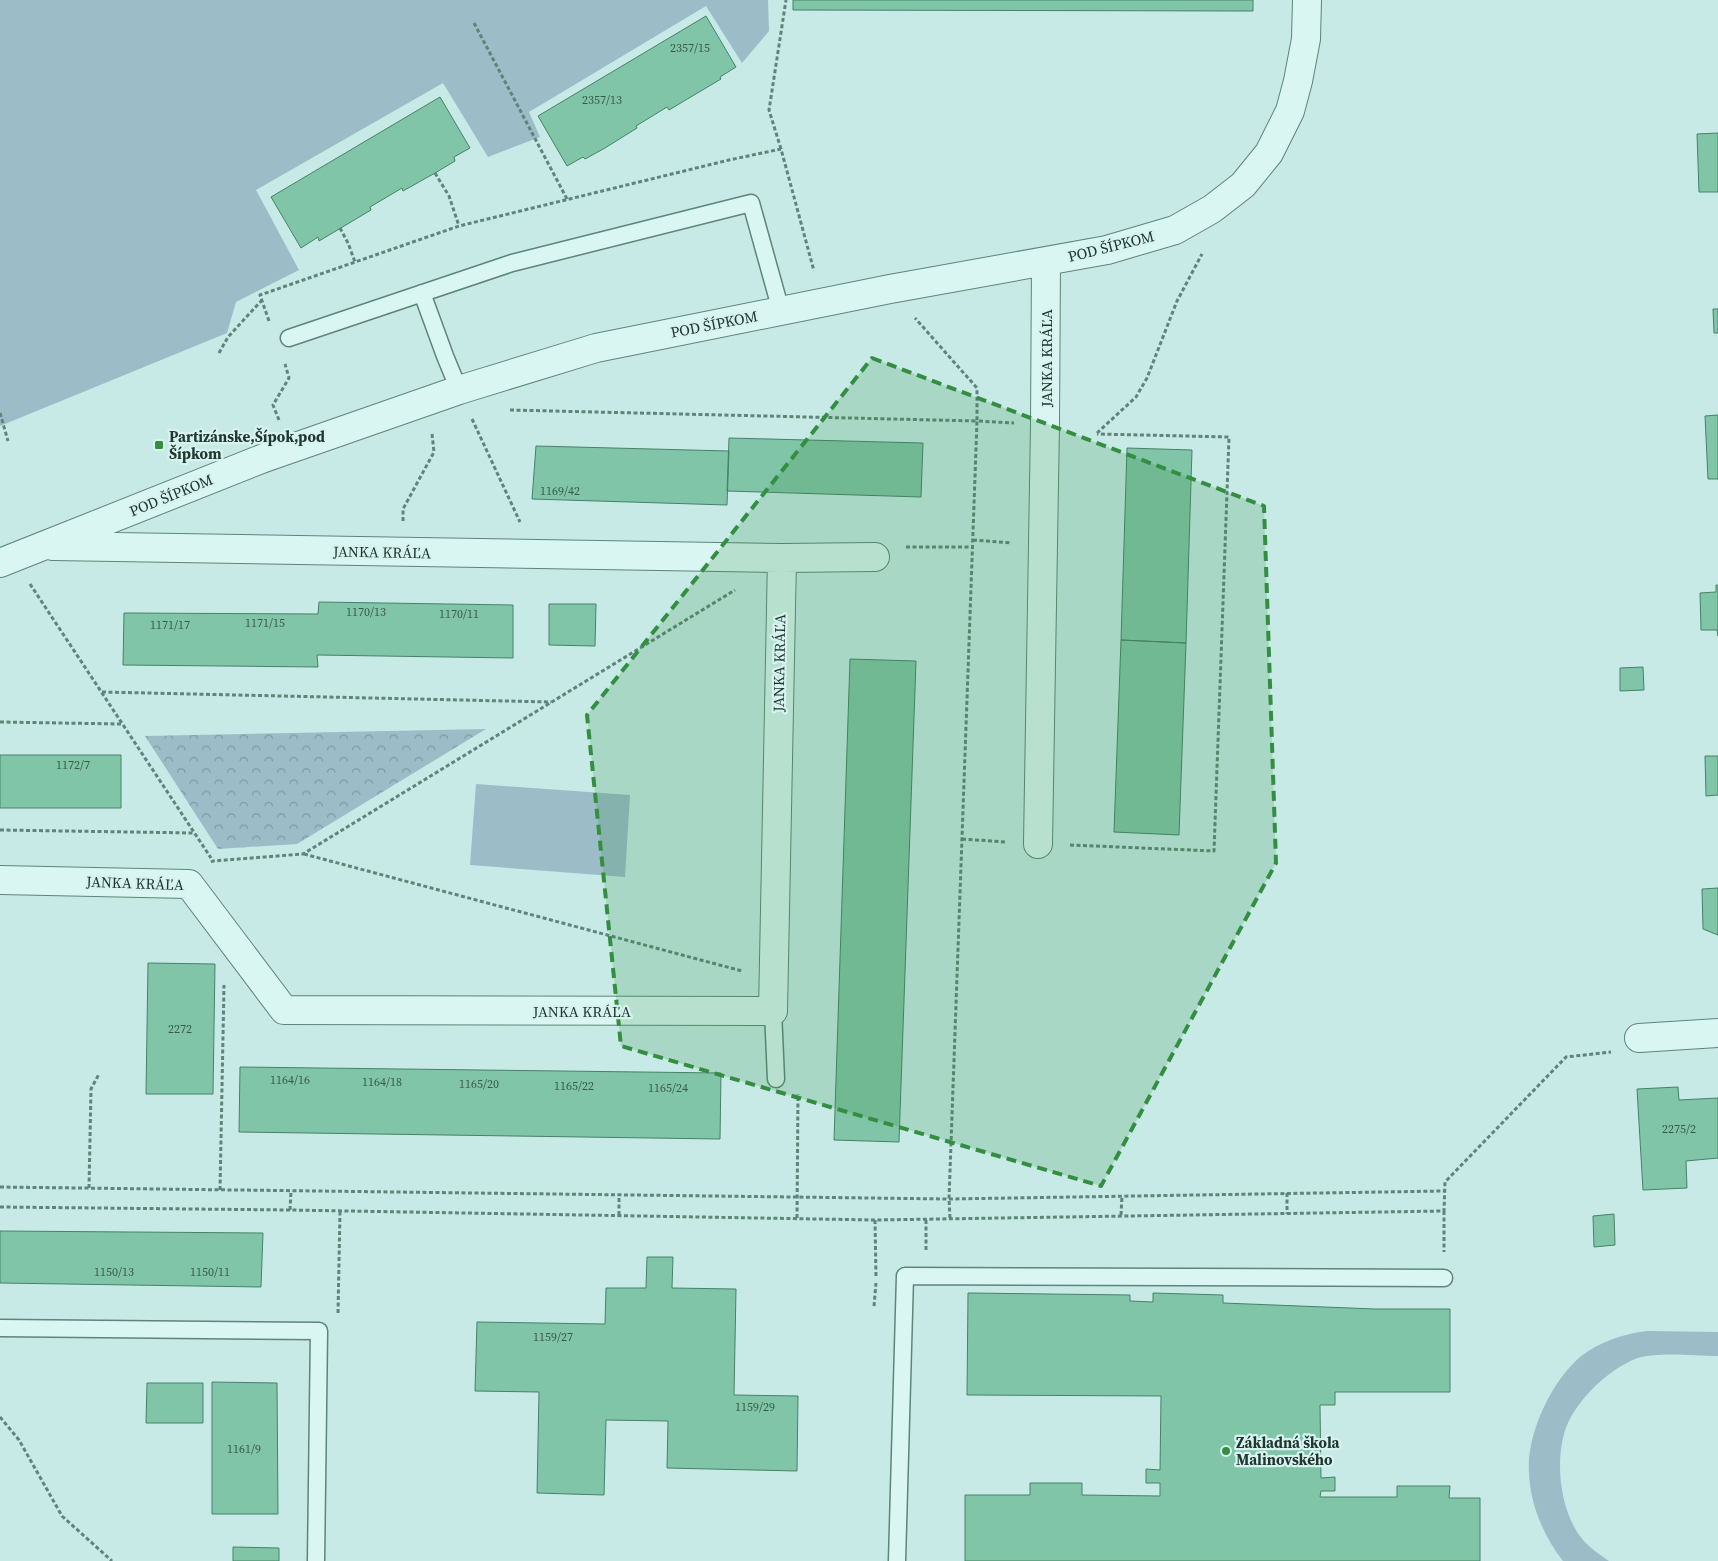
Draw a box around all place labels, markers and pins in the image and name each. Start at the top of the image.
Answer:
place label: Partizánske,Šípok,pod Šípkom [169,426,325,464]
marker: Partizánske,Šípok,pod Šípkom [153,439,165,451]
place label: Základná škola Malinovského [1236,1432,1341,1470]
marker: Základná škola Malinovského [1220,1445,1232,1457]

